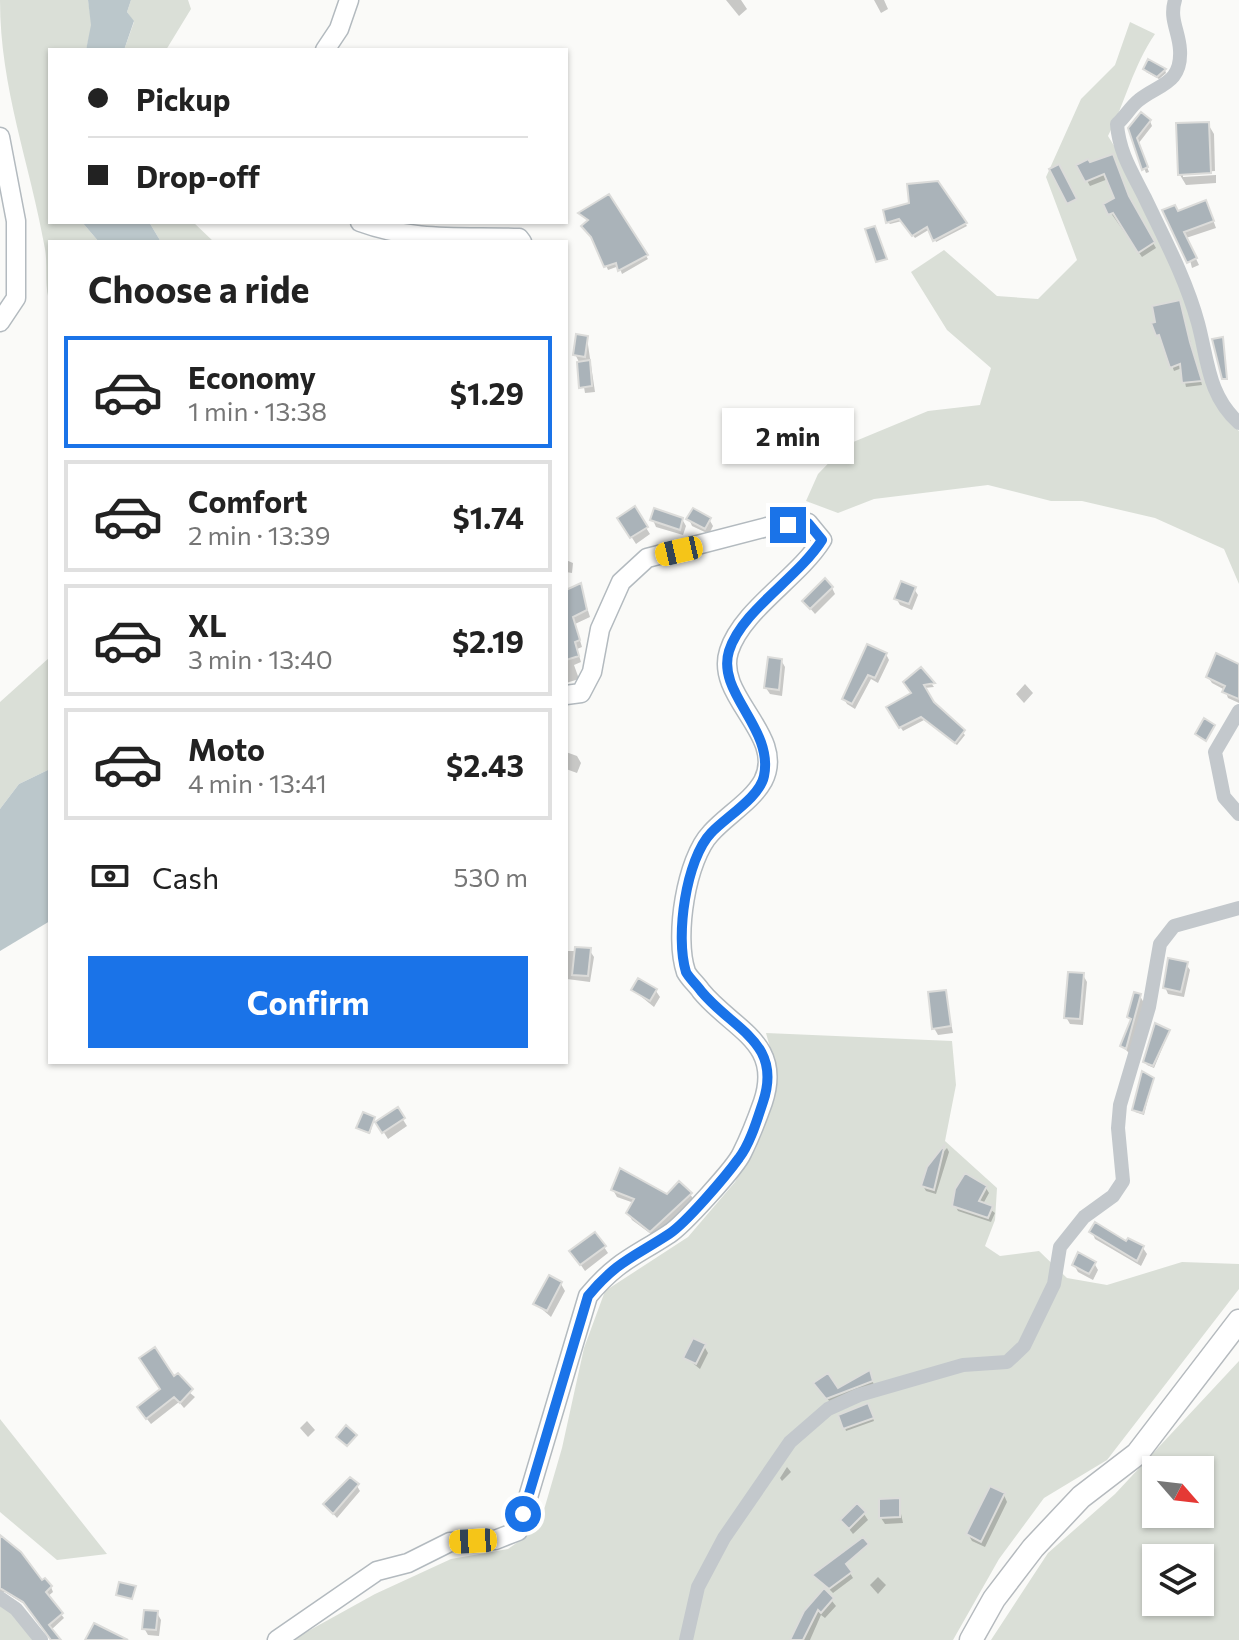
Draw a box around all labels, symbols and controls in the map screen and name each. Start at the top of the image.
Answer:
text: Pickup [136,80,230,117]
text: Drop-off [136,157,260,194]
text: Choose a ride [88,266,309,310]
icon: car [92,356,164,428]
text: Economy [188,358,316,395]
text: $1.29 [450,374,524,411]
text: 1 min · 13:38 [188,395,327,426]
callout: 2 min [722,409,854,465]
text: 2 min [756,420,820,451]
icon: car [92,480,164,552]
text: Comfort [188,482,307,519]
text: $1.74 [452,498,524,535]
route end [770,507,806,543]
text: 2 min · 13:39 [188,519,330,550]
car [653,534,705,568]
icon: car [92,604,164,676]
text: XL [188,606,227,643]
text: $2.19 [452,622,524,659]
text: 3 min · 13:40 [188,643,333,674]
icon: car [92,728,164,800]
text: Moto [188,730,265,767]
text: $2.43 [446,746,524,783]
text: 4 min · 13:41 [188,767,327,798]
icon: cash [88,854,132,898]
text: Cash [152,858,219,895]
text: 530 m [454,861,528,892]
button: Confirm [88,956,528,1048]
north arrow [1142,1456,1214,1528]
map controls [1142,1456,1214,1616]
route start [505,1496,541,1532]
car [448,1528,498,1554]
button: layers [1142,1544,1214,1616]

